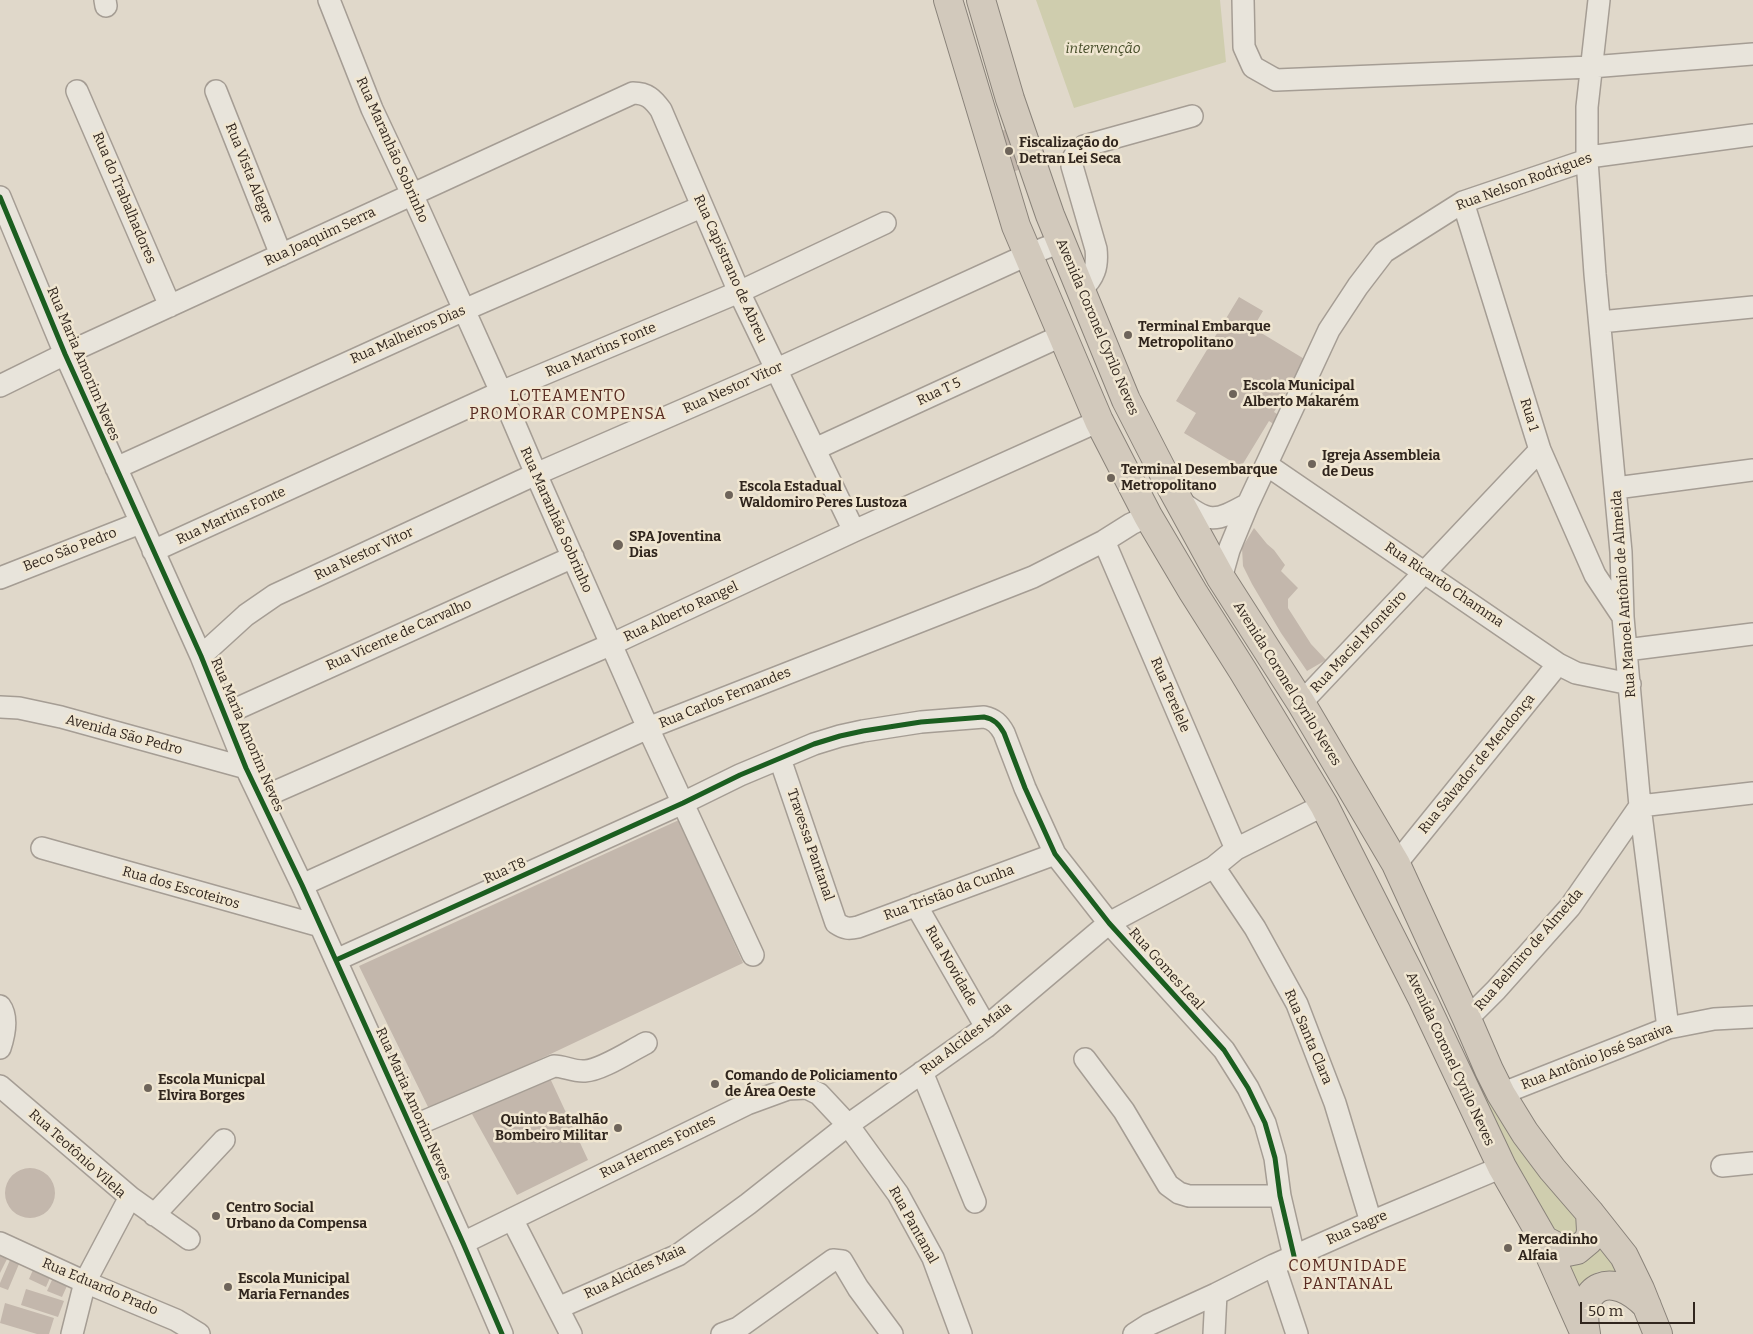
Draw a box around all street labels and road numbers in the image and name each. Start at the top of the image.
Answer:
street label: Rua Maranhão Sobrinho [352,75,432,225]
street label: Rua Vista Alegre [221,121,277,225]
street label: Rua do Trabalhadores [89,130,159,266]
street label: Rua Nelson Rodrigues [1454,150,1594,214]
street label: Rua Capistrano de Abreu [690,192,770,346]
street label: Rua Joaquim Serra [262,204,378,270]
street label: Avenida Coronel Cyrilo Neves [1052,236,1142,418]
street label: Rua Maria Amorim Neves [43,285,123,443]
street label: Rua Malheiros Dias [348,302,468,368]
street label: Rua Martins Fonte [543,319,659,381]
street label: Rua Nestor Vitor [680,358,786,418]
street label: Rua T 5 [914,375,964,409]
street label: Rua 1 [1516,396,1542,434]
street label: Rua Maranhão Sobrinho [516,445,596,595]
street label: Rua Martins Fonte [174,483,288,549]
street label: Rua Manoel Antônio de Almeida [1608,490,1640,698]
street label: Beco São Pedro [21,524,119,576]
street label: Rua Nestor Vitor [312,524,416,584]
street label: Rua Ricardo Chamma [1381,539,1507,631]
street label: Rua Alberto Rangel [621,578,741,646]
street label: Rua Maciel Monteiro [1307,587,1411,697]
street label: Rua Vicente de Carvalho [324,595,474,675]
street label: Avenida Coronel Cyrilo Neves [1229,599,1345,769]
street label: Rua Terelele [1147,655,1193,735]
street label: Rua Maria Amorim Neves [207,656,287,814]
street label: Rua Carlos Fernandes [657,664,793,732]
street label: Rua Salvador de Mendonça [1415,691,1539,837]
street label: Avenida São Pedro [64,711,184,759]
street label: Travessa Pantanal [783,787,837,903]
street label: Rua T8 [481,854,529,888]
street label: Rua Tristão da Cunha [882,862,1016,924]
street label: Rua dos Escoteiros [120,863,242,913]
street label: Rua Belmiro de Almeida [1471,885,1587,1015]
street label: Rua Novidade [921,923,981,1009]
street label: Rua Gomes Leal [1125,925,1207,1013]
street label: Avenida Coronel Cyrilo Neves [1402,969,1498,1149]
street label: Rua Santa Clara [1280,987,1336,1087]
street label: Rua Alcides Maia [917,999,1015,1079]
street label: Rua Antônio José Saraiva [1519,1020,1675,1094]
street label: Rua Maria Amorim Neves [372,1025,454,1183]
street label: Rua Teotônio Vilela [25,1106,129,1202]
street label: Rua Hermes Fontes [597,1112,719,1182]
street label: Rua Pantanal [885,1183,941,1267]
street label: Rua Sagre [1324,1207,1390,1249]
street label: Rua Alcides Maia [582,1241,688,1303]
street label: Rua Eduardo Prado [40,1255,160,1319]

